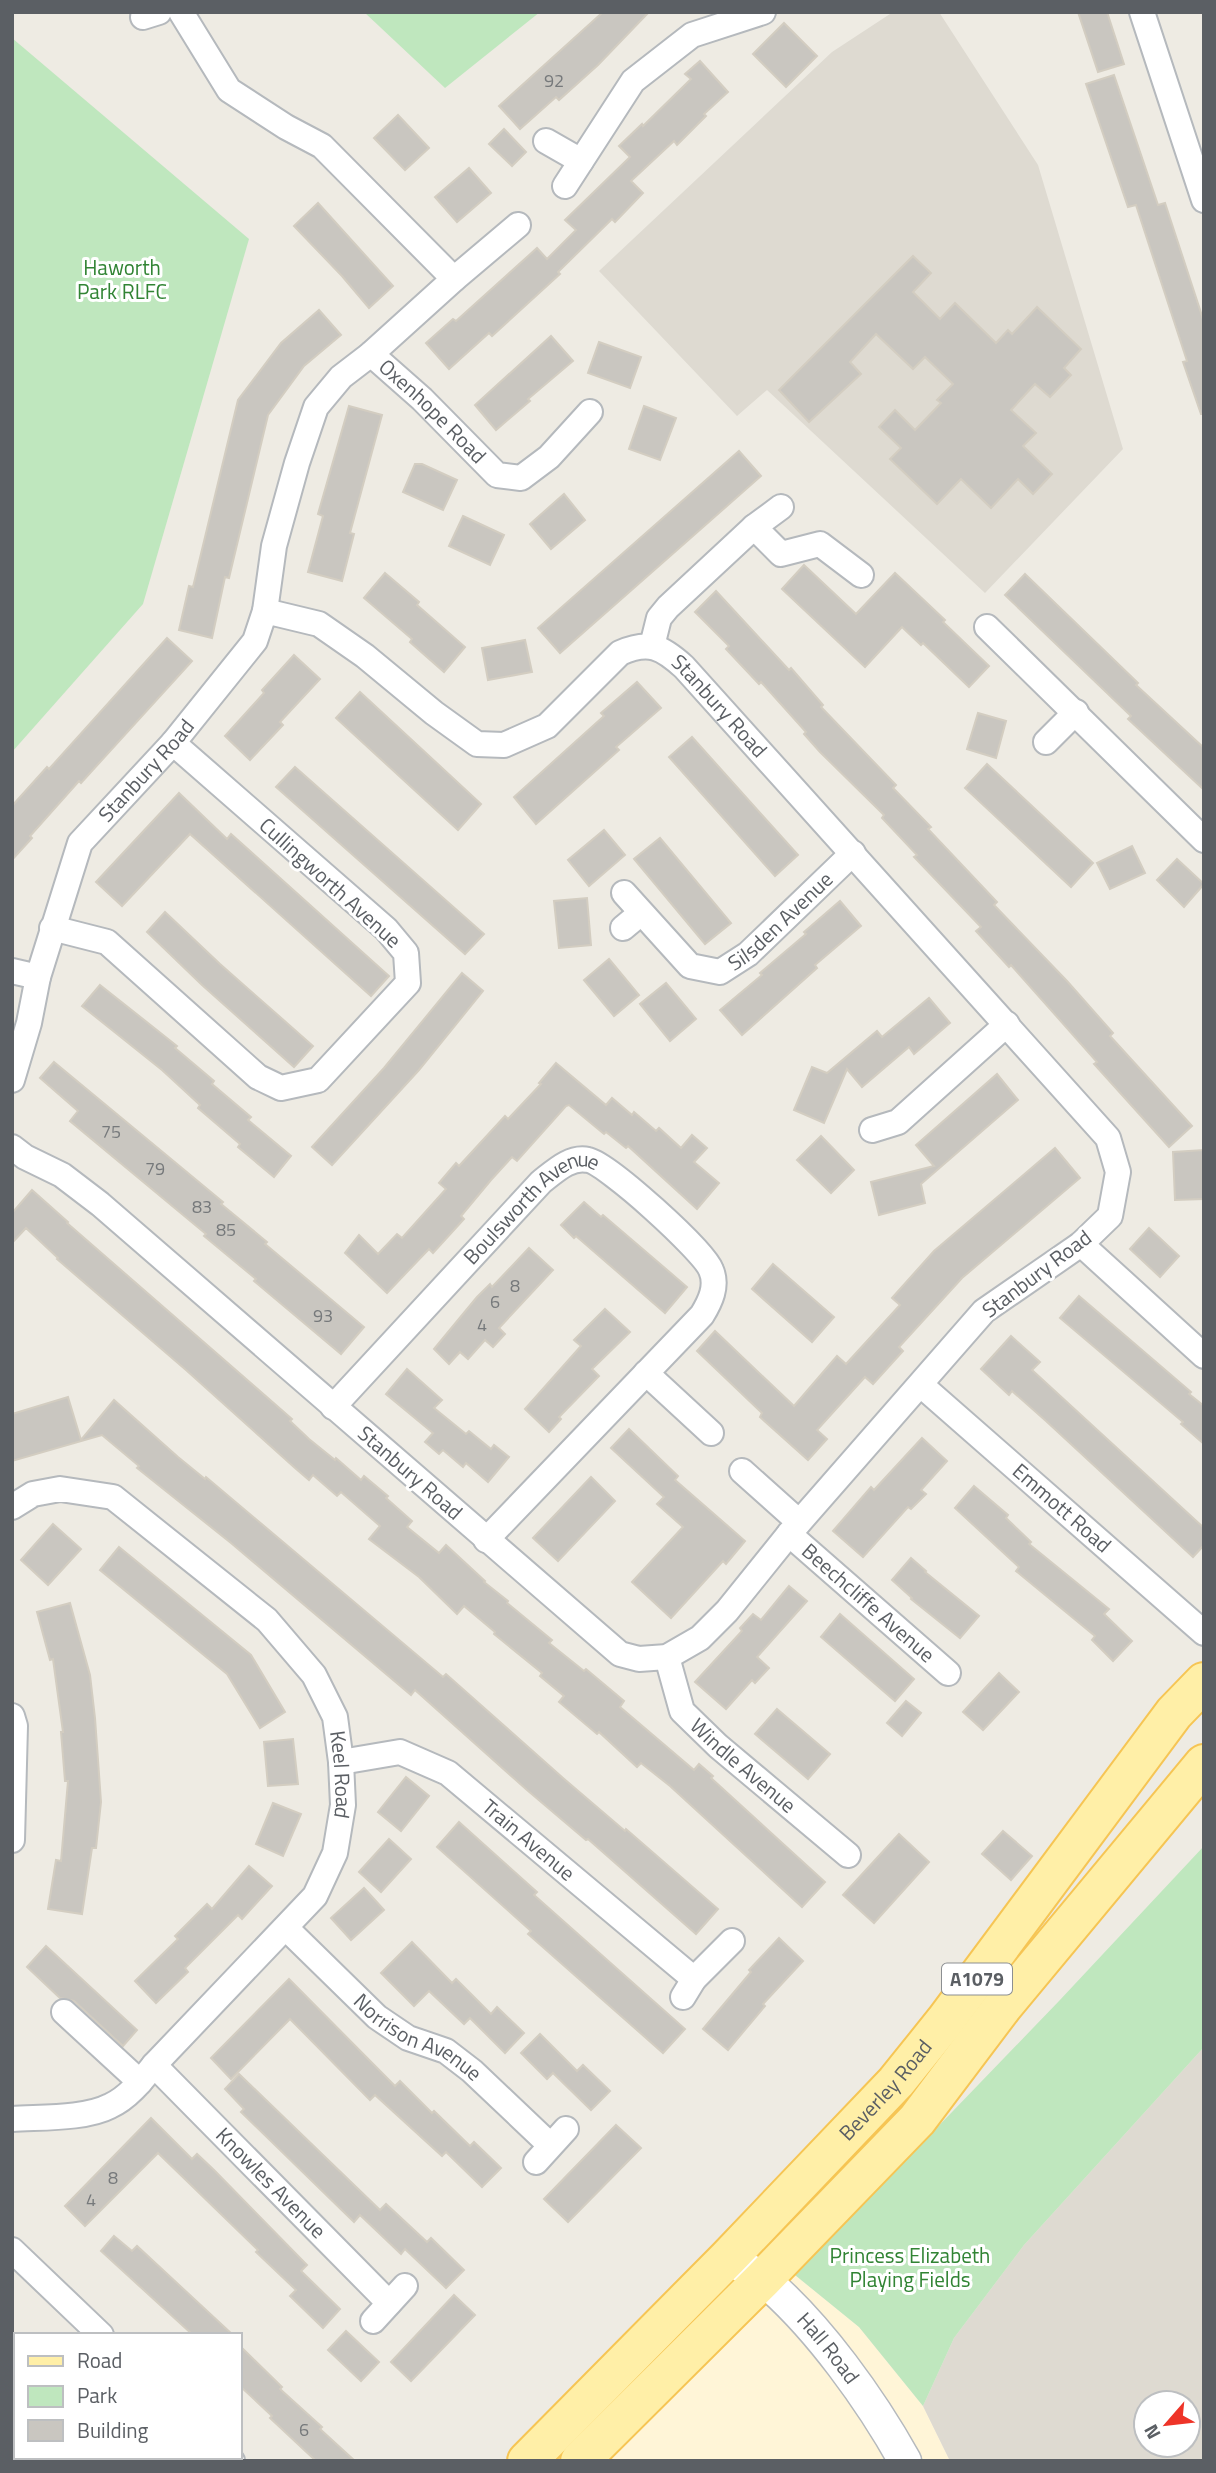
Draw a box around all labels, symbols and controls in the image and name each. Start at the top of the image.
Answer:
house number: 92 [544,67,564,94]
park label: Haworth Park RLFC [77,251,167,307]
street label: Oxenhope Road [372,351,494,470]
street label: Stanbury Road [665,646,775,764]
street label: Stanbury Road [90,712,201,829]
street label: Cullingworth Avenue [252,809,409,955]
street label: Silsden Avenue [721,864,840,978]
house number: 75 [101,1118,121,1145]
street label: Boulsworth Avenue [455,1142,606,1271]
house number: 79 [145,1155,165,1182]
house number: 83 [192,1193,212,1220]
house number: 85 [216,1216,236,1243]
street label: Stanbury Road [975,1221,1098,1325]
house number: 8 [510,1272,520,1299]
house number: 6 [490,1288,500,1315]
house number: 93 [313,1302,333,1329]
house number: 4 [477,1311,487,1338]
street label: Stanbury Road [351,1418,470,1527]
street label: Emmott Road [1006,1455,1119,1560]
street label: Beechcliffe Avenue [795,1535,942,1670]
street label: Windle Avenue [683,1710,804,1820]
street label: Keel Road [322,1729,360,1821]
street label: Train Avenue [475,1791,583,1888]
road number: A1079 [942,1964,1012,1994]
street label: Norrison Avenue [347,1985,490,2088]
street label: Beverley Road [831,2032,939,2148]
street label: Knowles Avenue [209,2119,334,2246]
house number: 8 [108,2164,118,2191]
house number: 4 [86,2186,96,2213]
park label: Princess Elizabeth Playing Fields [830,2239,990,2295]
street label: Hall Road [790,2304,868,2390]
legend [14,2333,242,2459]
text: Road [77,2344,122,2376]
text: Park [77,2379,117,2411]
north arrow [1132,2389,1202,2459]
text: Building [77,2414,149,2446]
house number: 6 [299,2416,309,2443]
text: N [1136,2420,1167,2445]

